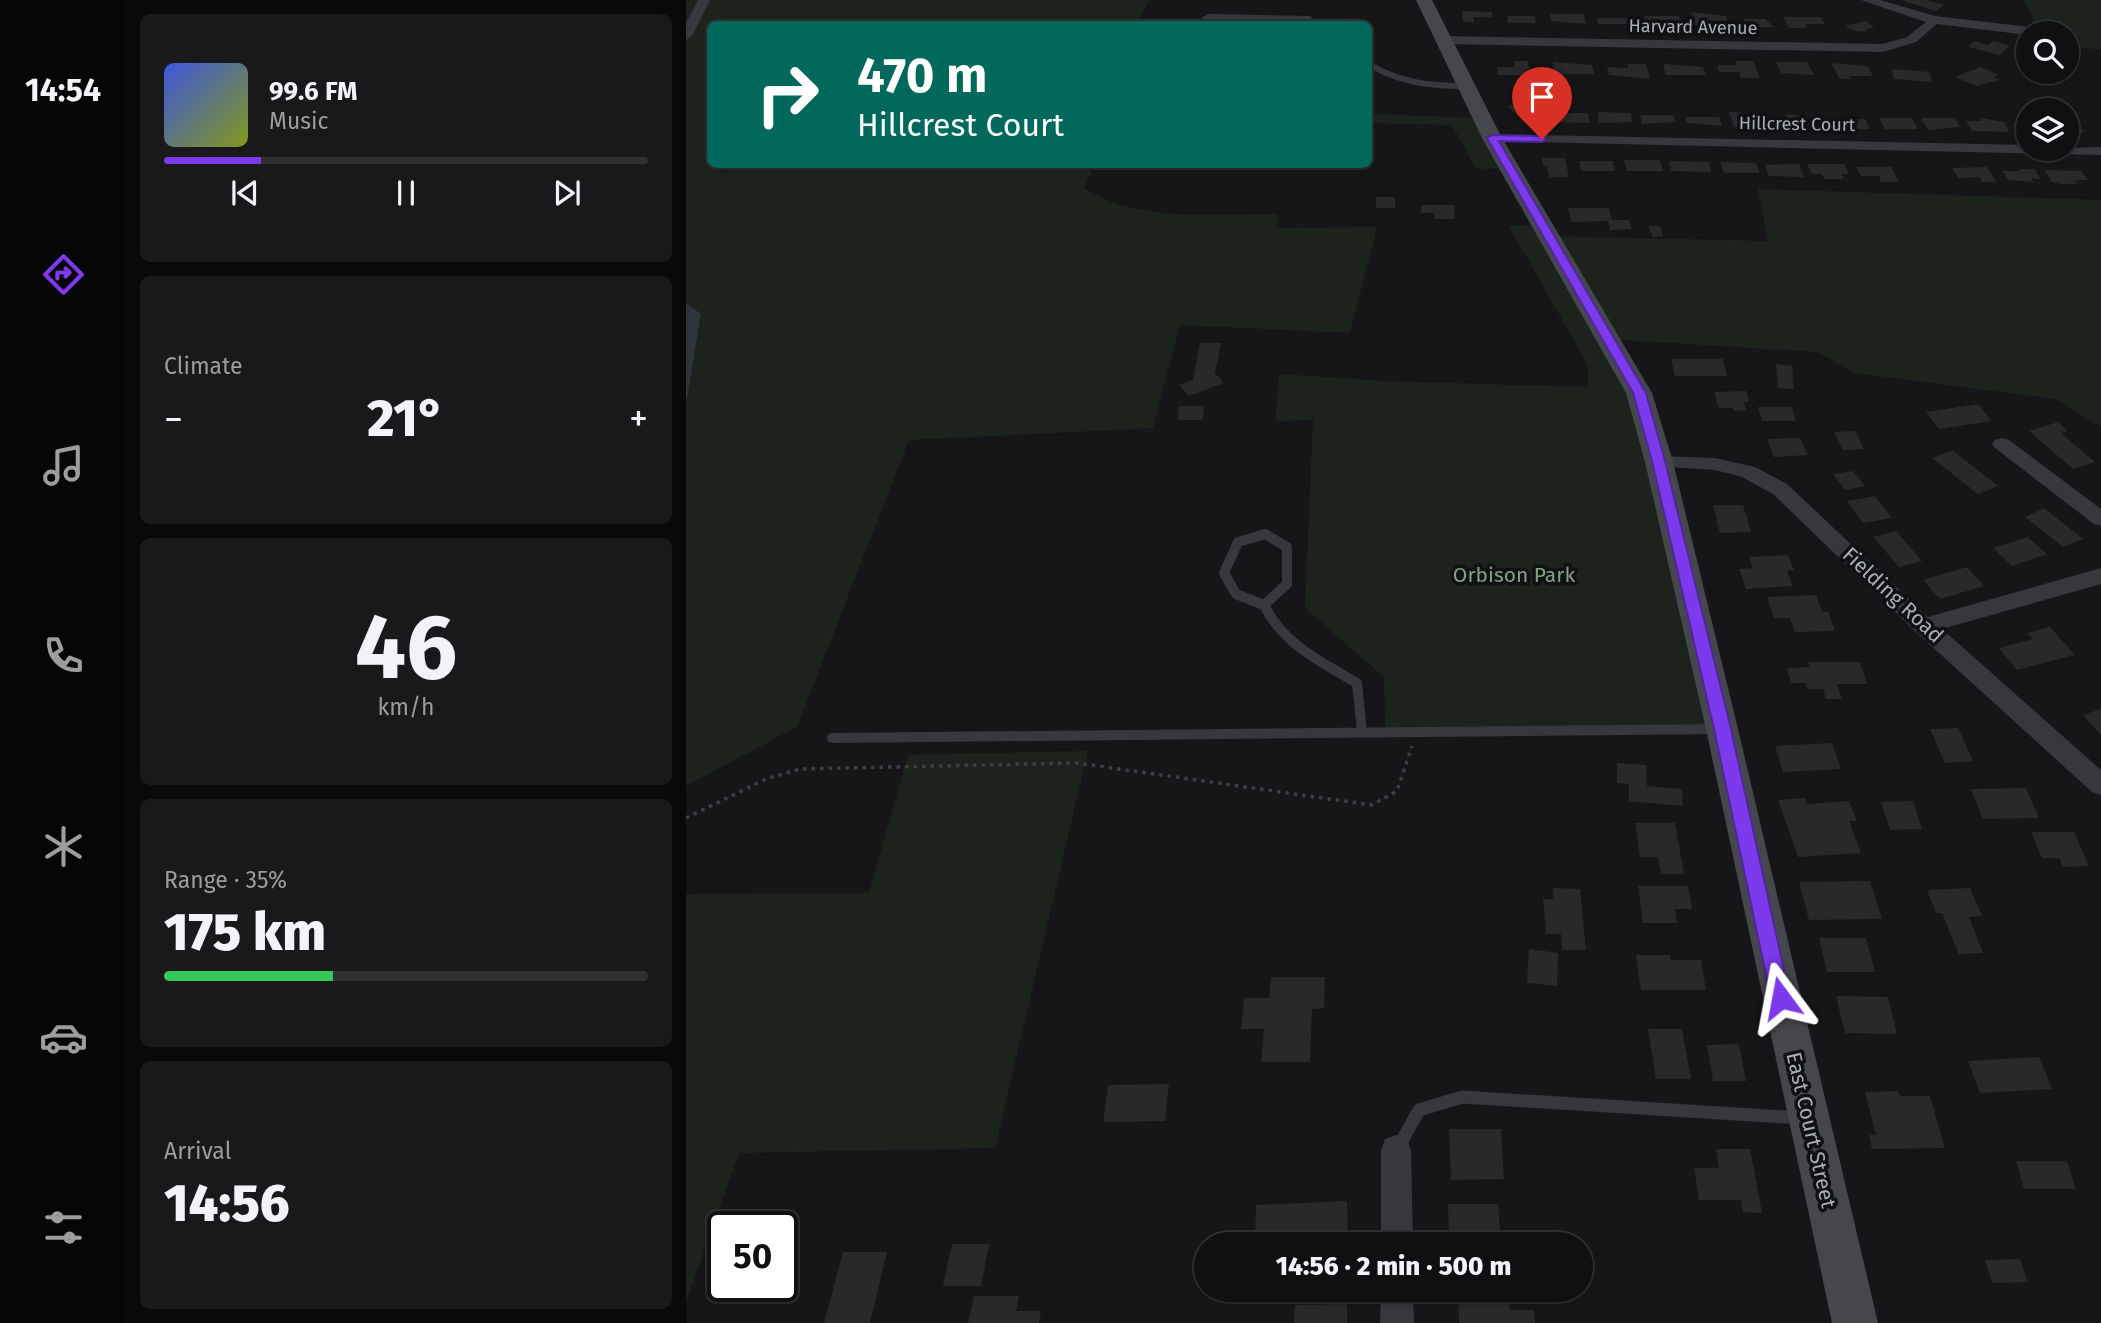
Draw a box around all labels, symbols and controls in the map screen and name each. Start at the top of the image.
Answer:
street label: Harvard Avenue [1628,15,1758,39]
map controls [2016,21,2079,161]
button: search [2016,21,2079,84]
text: 470 m [857,46,987,105]
icon: right [742,49,833,140]
pin [1512,67,1572,139]
text: 14:54 [25,71,101,109]
text: 99.6 FM [269,76,357,107]
icon: arrive [1523,78,1561,116]
button: layers [2016,98,2079,161]
text: Hillcrest Court [857,106,1064,144]
text: Music [269,107,329,135]
street label: Hillcrest Court [1739,112,1856,136]
icon: previous [226,174,264,212]
icon: pause [387,174,425,212]
icon: next [548,174,586,212]
icon: directions [39,250,88,299]
text: Climate [164,352,243,380]
text: 21° [367,387,445,450]
text: − [164,396,183,442]
text: + [629,396,648,442]
icon: music [39,441,88,490]
street label: Fielding Road [1837,542,1949,648]
park label: Orbison Park [1453,562,1575,588]
text: 46 [355,593,457,702]
icon: phone [39,631,88,680]
text: km/h [378,693,434,721]
icon: climate [39,822,88,871]
text: Range · 35% [164,866,287,894]
text: 175 km [164,901,326,964]
position arrow [1744,961,1818,1035]
icon: car [39,1013,88,1062]
street label: East Court Street [1780,1050,1842,1211]
text: Arrival [164,1137,231,1165]
text: 14:56 [164,1172,290,1235]
icon: filters [39,1203,88,1252]
speed limit sign: 50 [707,1211,798,1302]
text: 14:56 · 2 min · 500 m [1276,1251,1511,1282]

